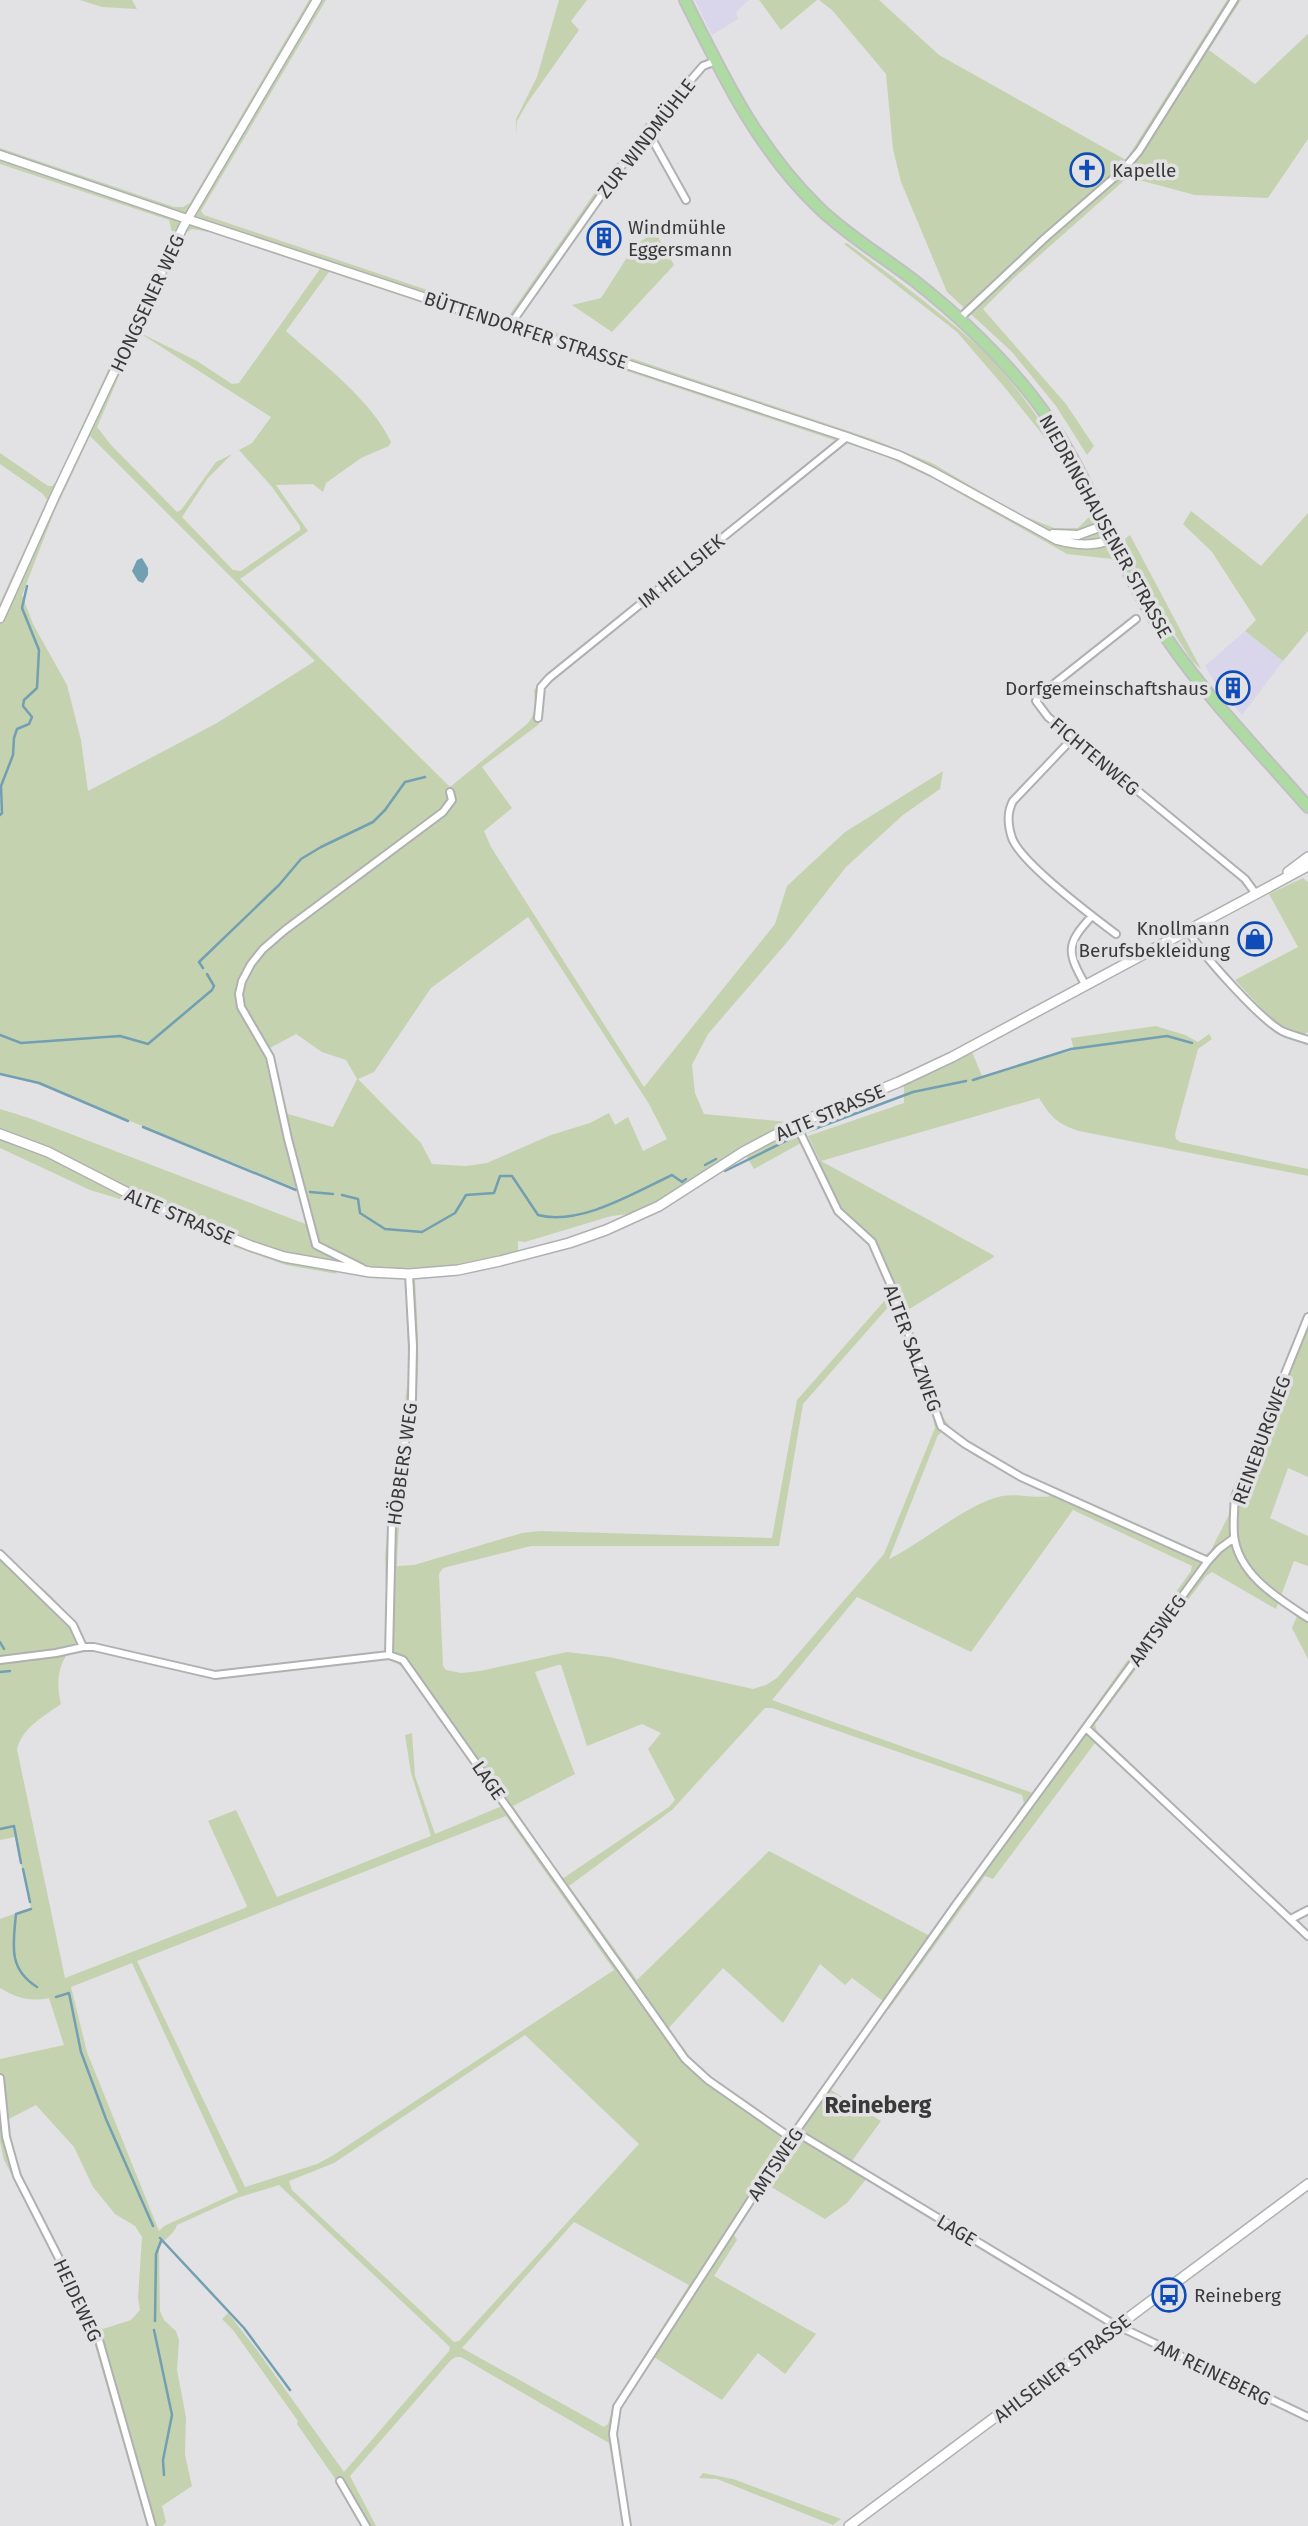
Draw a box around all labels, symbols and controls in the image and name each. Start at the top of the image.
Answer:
street label: ZUR WINDMÜHLE [593,74,700,203]
church icon: Kapelle [1068,151,1106,189]
place label: Kapelle [1112,159,1176,182]
place label: Windmühle Eggersmann [628,216,732,261]
building icon: Windmühle Eggersmann [585,219,623,257]
street label: HONGSENER WEG [106,231,189,376]
street label: BÜTTENDORFER STRASSE [421,287,631,374]
street label: NIEDRINGHAUSENER STRASSE [1034,410,1177,642]
street label: IM HELLSIEK [633,529,730,613]
building icon: Dorfgemeinschaftshaus [1214,669,1252,707]
place label: Dorfgemeinschaftshaus [1005,677,1208,700]
street label: FICHTENWEG [1046,713,1144,800]
place label: Knollmann Berufsbekleidung [1079,917,1230,962]
shop icon: Knollmann Berufsbekleidung [1236,920,1274,958]
street label: ALTE STRASSE [772,1079,888,1146]
street label: ALTE STRASSE [122,1183,238,1250]
street label: ALTER SALZWEG [879,1282,946,1415]
street label: REINEBURGWEG [1227,1373,1295,1508]
street label: HÖBBERS WEG [382,1401,422,1527]
street label: AMTSWEG [1124,1590,1191,1670]
street label: LAGE [467,1756,510,1804]
district label: Reineberg [824,2091,932,2119]
street label: AMTSWEG [743,2124,808,2205]
street label: LAGE [933,2210,981,2251]
street label: HEIDEWEG [48,2255,107,2345]
bus stop icon: Reineberg [1150,2276,1188,2314]
place label: Reineberg [1194,2284,1281,2307]
street label: AHLSENER STRASSE [989,2309,1135,2428]
street label: AM REINEBERG [1151,2334,1275,2410]

